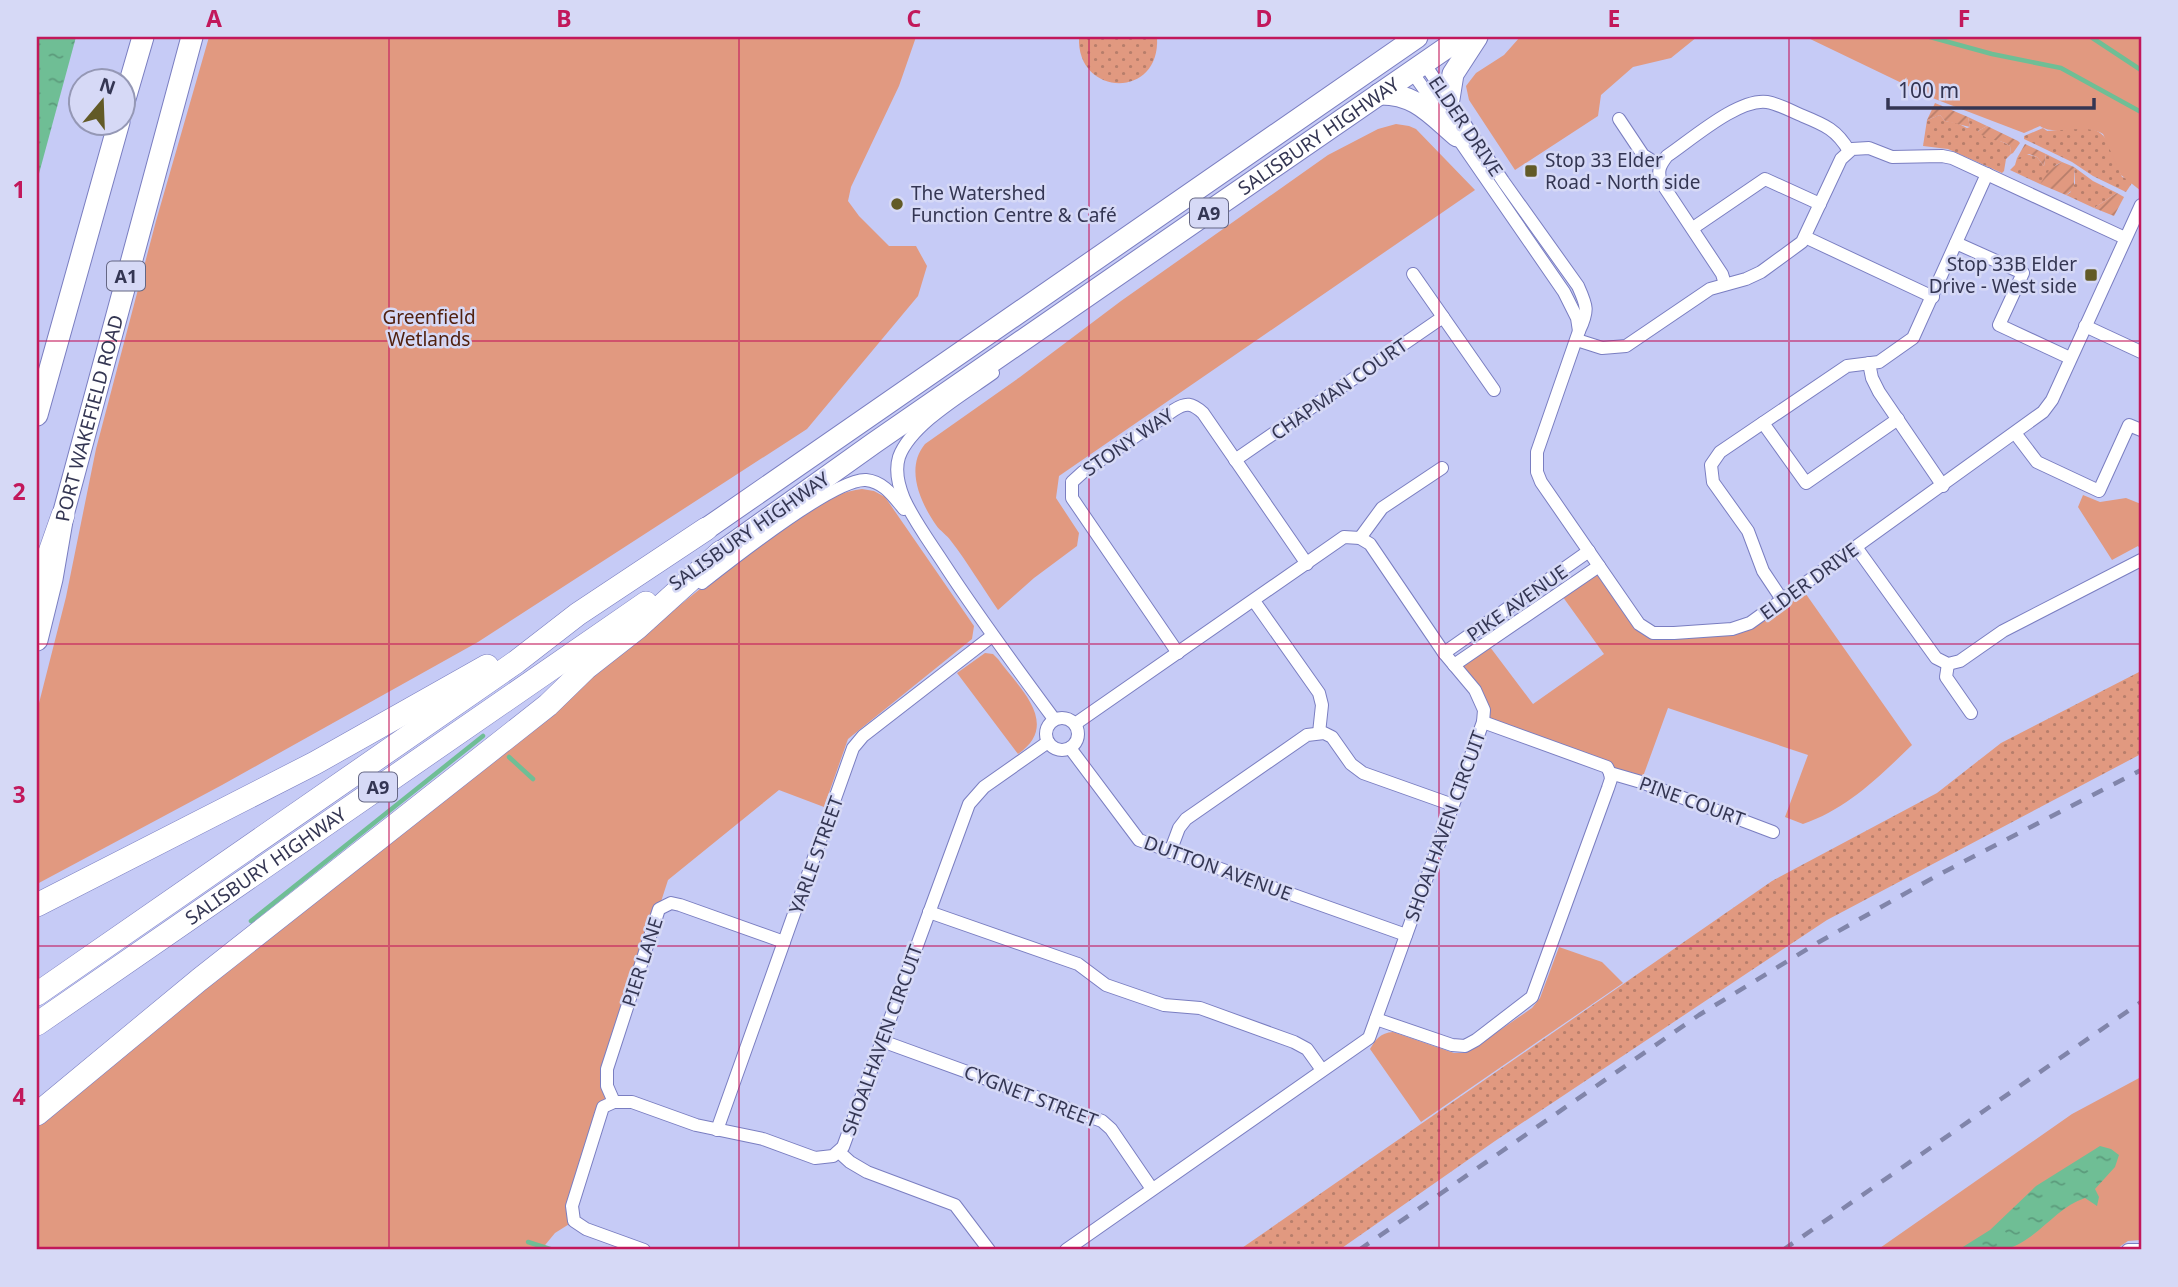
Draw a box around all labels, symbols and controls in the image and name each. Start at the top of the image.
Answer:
text: A [206,2,222,34]
text: B [556,2,572,34]
text: C [907,2,922,34]
text: D [1256,2,1272,34]
text: E [1608,2,1620,34]
text: F [1958,2,1970,34]
north arrow [66,66,136,136]
scale bar [1888,66,2094,110]
text: N [96,71,119,101]
street label: SALISBURY HIGHWAY [1233,71,1404,201]
street label: ELDER DRIVE [1423,71,1509,181]
text: 100 m [1898,76,1959,104]
place label: Stop 33 Elder Road - North side [1545,147,1700,195]
marker: Stop 33 Elder Road - North side [1523,163,1539,179]
text: 1 [12,173,26,205]
place label: The Watershed Function Centre & Café [911,180,1117,228]
marker: The Watershed Function Centre & Café [889,196,905,212]
road number: A9 [1190,198,1228,228]
place label: Stop 33B Elder Drive - West side [1929,251,2077,299]
road number: A1 [107,262,145,290]
marker: Stop 33B Elder Drive - West side [2083,267,2099,283]
park label: Greenfield Wetlands [382,304,476,352]
street label: PORT WAKEFIELD ROAD [49,312,129,523]
street label: CHAPMAN COURT [1266,332,1413,446]
street label: STONY WAY [1078,402,1179,482]
street label: SALISBURY HIGHWAY [664,466,835,596]
text: 2 [12,475,26,507]
street label: ELDER DRIVE [1755,536,1863,626]
street label: PIKE AVENUE [1461,559,1573,647]
street label: SHOALHAVEN CIRCUIT [1398,727,1492,925]
street label: PINE COURT [1636,770,1749,832]
road number: A9 [359,772,397,802]
text: 3 [12,778,26,810]
street label: YARLE STREET [783,792,849,917]
street label: SALISBURY HIGHWAY [180,801,352,931]
street label: DUTTON AVENUE [1141,829,1295,907]
street label: PIER LANE [615,914,669,1010]
street label: SHOALHAVEN CIRCUIT [835,941,929,1139]
street label: CYGNET STREET [960,1059,1102,1134]
text: 4 [12,1080,26,1112]

